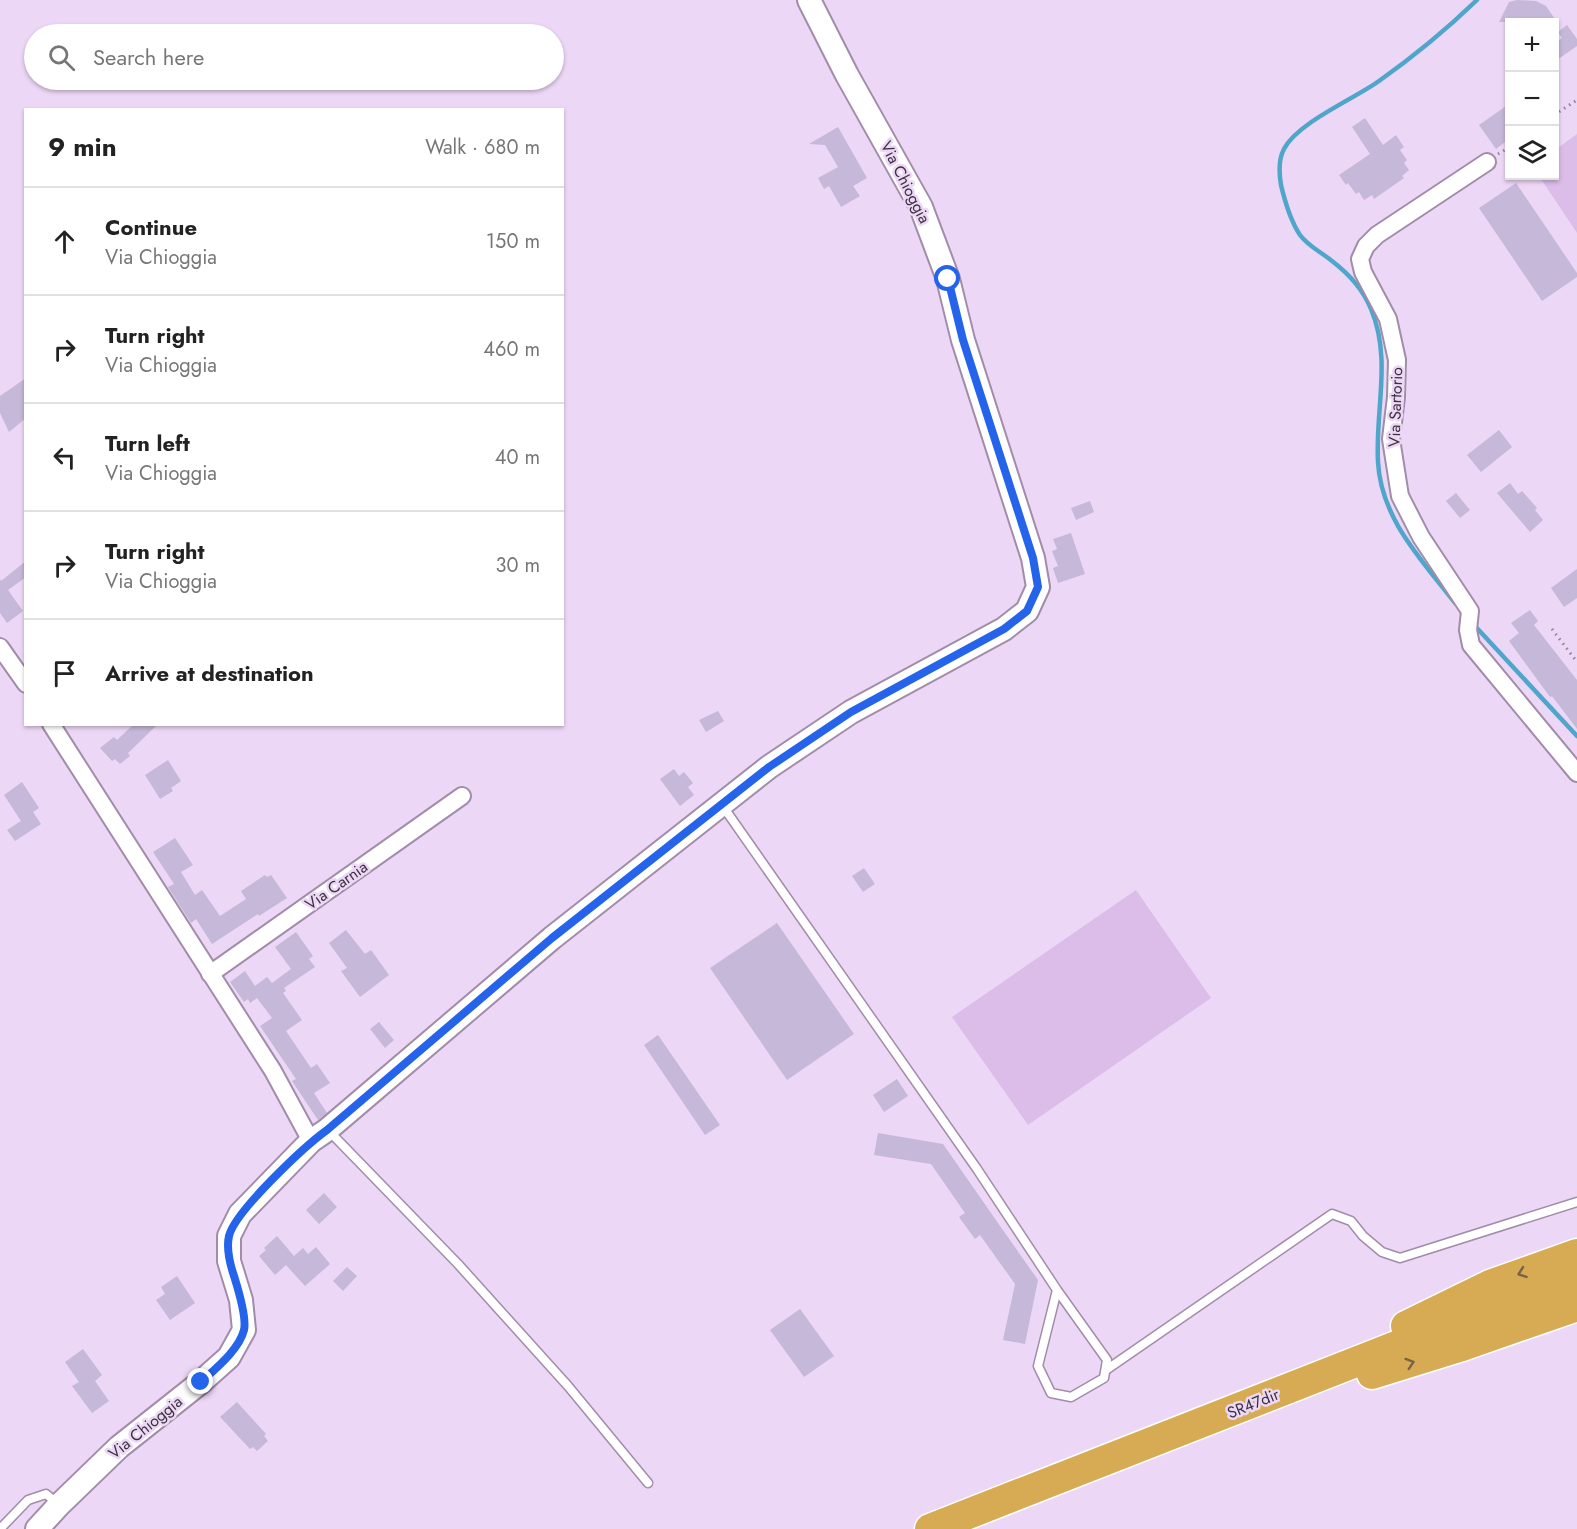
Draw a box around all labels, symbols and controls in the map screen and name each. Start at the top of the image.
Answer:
map controls [1505,18,1559,180]
button: + [1505,18,1559,72]
search box [24,24,564,90]
icon: search [45,41,78,74]
text: Search here [93,41,204,73]
button: − [1505,72,1559,126]
button: layers [1505,126,1559,180]
text: 9 min [48,128,117,166]
text: Walk · 680 m [425,133,540,162]
street label: Via Chioggia [875,137,936,227]
text: Continue [105,211,197,243]
icon: ahead [48,225,81,258]
text: 150 m [486,227,540,256]
text: Via Chioggia [105,243,217,272]
route start [934,265,960,291]
text: Turn right [105,319,205,351]
icon: right [48,333,81,366]
text: 460 m [483,335,540,364]
text: Via Chioggia [105,351,217,380]
street label: Via Sartorio [1383,366,1408,447]
text: Turn left [105,427,190,459]
icon: left [48,441,81,474]
text: 40 m [495,443,540,472]
text: Via Chioggia [105,459,217,488]
text: Turn right [105,535,205,567]
icon: right [48,549,81,582]
text: 30 m [495,551,540,580]
text: Via Chioggia [105,567,217,596]
icon: arrive [48,657,81,690]
text: Arrive at destination [105,657,314,689]
street label: Via Carnia [300,855,372,915]
one-way arrow [1517,1266,1528,1278]
one-way arrow [1404,1358,1415,1370]
route end [187,1368,213,1394]
street label: SR47dir [1224,1382,1283,1424]
street label: Via Chioggia [103,1390,187,1465]

